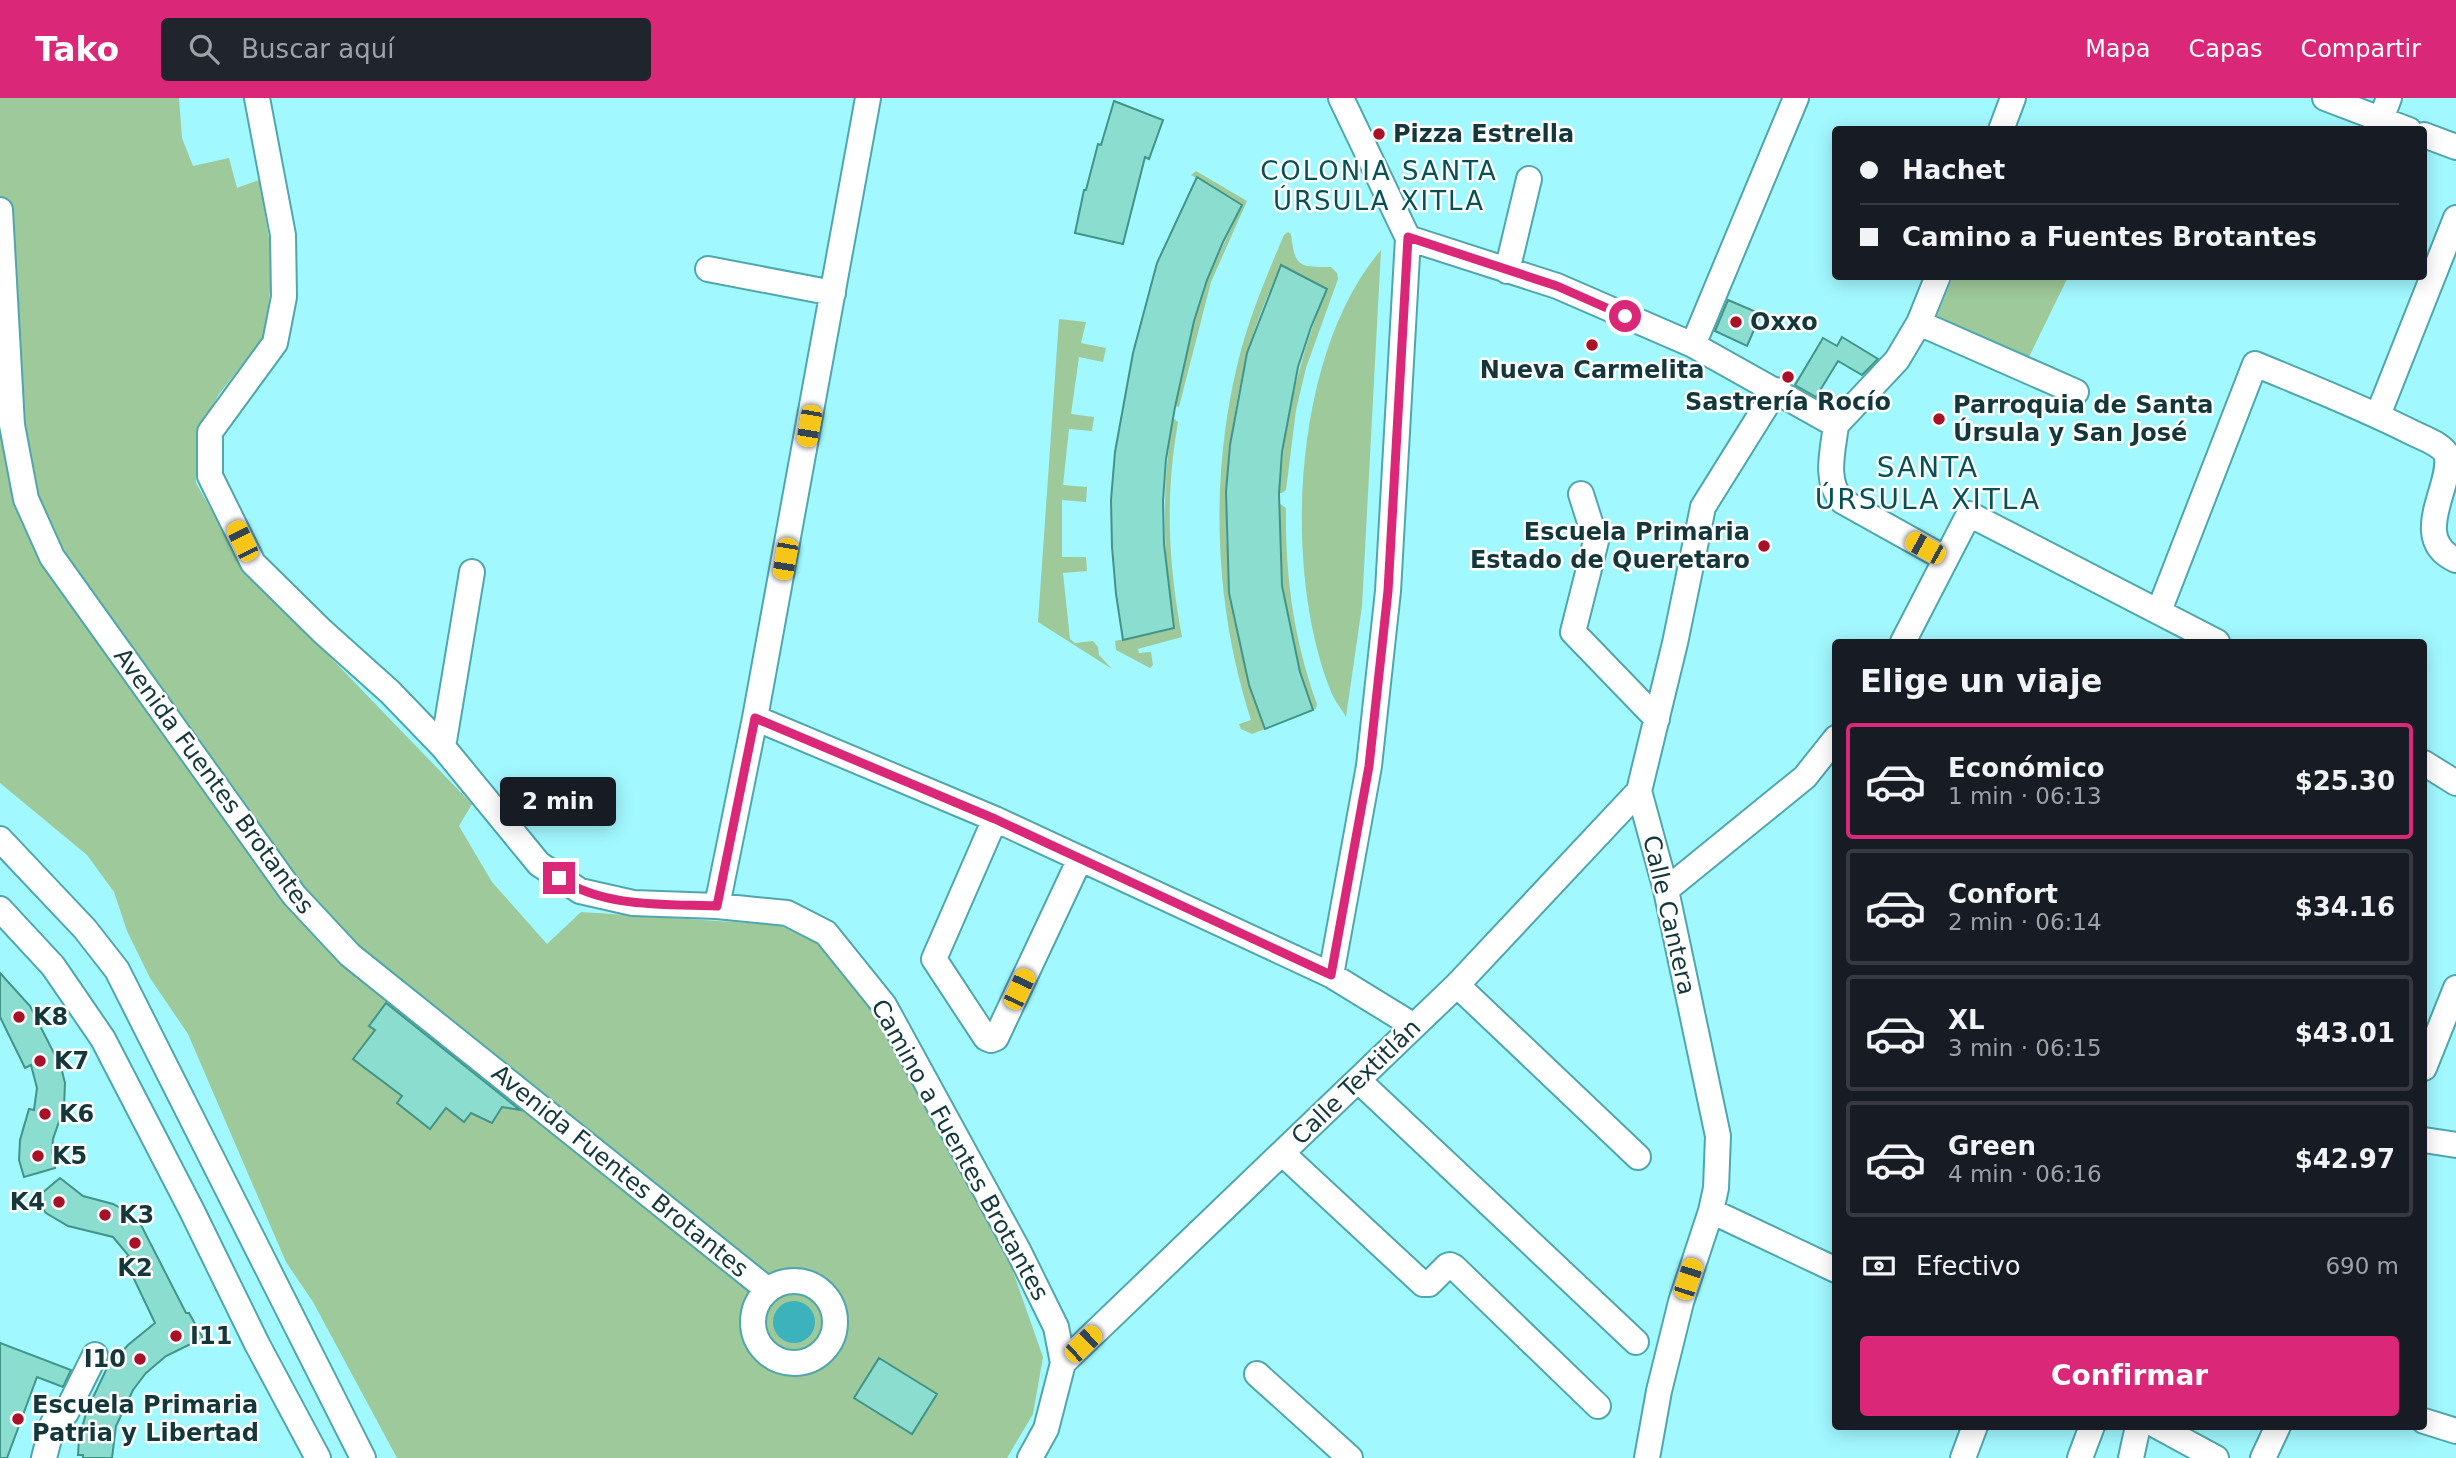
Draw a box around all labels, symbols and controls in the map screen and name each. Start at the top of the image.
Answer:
search box [161,18,651,81]
text: Tako [35,30,119,69]
icon: search [185,30,223,68]
text: Buscar aquí [241,34,394,64]
text: Mapa [2085,35,2151,63]
text: Capas [2189,35,2262,63]
text: Compartir [2300,35,2421,63]
place label: Pizza Estrella [1393,120,1574,148]
marker: Pizza Estrella [1371,126,1387,142]
text: Hachet [1902,155,2005,185]
district label: COLONIA SANTA ÚRSULA XITLA [1260,156,1498,216]
text: Camino a Fuentes Brotantes [1902,222,2317,252]
route start [1609,300,1641,332]
place label: Oxxo [1750,308,1818,336]
marker: Oxxo [1728,314,1744,330]
marker: Nueva Carmelita [1584,337,1600,353]
place label: Nueva Carmelita [1480,356,1704,384]
marker: Sastrería Rocío [1780,369,1796,385]
place label: Sastrería Rocío [1685,388,1891,416]
place label: Parroquia de Santa Úrsula y San José [1953,391,2213,447]
car [796,403,823,449]
marker: Parroquia de Santa Úrsula y San José [1931,411,1947,427]
district label: SANTA ÚRSULA XITLA [1815,451,2041,516]
car [224,518,261,564]
place label: Escuela Primaria Estado de Queretaro [1470,518,1750,574]
car [1902,529,1949,567]
car [772,536,799,582]
marker: Escuela Primaria Estado de Queretaro [1756,538,1772,554]
street label: Avenida Fuentes Brotantes [108,643,320,919]
text: Elige un viaje [1860,662,2102,700]
icon: car [1864,750,1927,813]
text: Económico [1948,753,2105,783]
text: $25.30 [2295,766,2395,796]
callout: 2 min [501,776,617,826]
text: 1 min · 06:13 [1948,783,2102,809]
text: 2 min [522,788,594,814]
street label: Calle Cantera [1637,833,1701,997]
route end [543,862,575,894]
icon: car [1864,876,1927,939]
text: Confort [1948,879,2058,909]
text: $34.16 [2295,892,2395,922]
text: 2 min · 06:14 [1948,909,2102,935]
car [1001,966,1038,1012]
street label: Camino a Fuentes Brotantes [865,995,1055,1305]
icon: car [1864,1002,1927,1065]
place label: K8 [33,1003,68,1031]
text: XL [1948,1005,1985,1035]
marker: K8 [11,1009,27,1025]
street label: Calle Textitlán [1286,1013,1426,1151]
text: $43.01 [2295,1018,2395,1048]
text: 3 min · 06:15 [1948,1035,2102,1061]
place label: K7 [54,1047,89,1075]
marker: K7 [32,1053,48,1069]
street label: Avenida Fuentes Brotantes [486,1059,754,1283]
place label: K6 [59,1100,94,1128]
marker: K6 [37,1106,53,1122]
icon: car [1864,1128,1927,1191]
text: Green [1948,1131,2036,1161]
place label: K5 [52,1142,87,1170]
text: $42.97 [2295,1144,2395,1174]
marker: K5 [30,1148,46,1164]
text: 4 min · 06:16 [1948,1161,2102,1187]
place label: K4 [10,1188,45,1216]
marker: K4 [51,1194,67,1210]
place label: K3 [119,1201,154,1229]
marker: K3 [97,1207,113,1223]
marker: K2 [127,1235,143,1251]
icon: cash [1860,1247,1898,1285]
text: Efectivo [1916,1251,2021,1281]
text: 690 m [2325,1253,2399,1279]
place label: K2 [117,1254,153,1282]
car [1672,1256,1705,1302]
place label: I11 [190,1322,232,1350]
car [1061,1322,1106,1366]
marker: I11 [168,1328,184,1344]
button: Confirmar [1860,1336,2399,1416]
place label: I10 [84,1345,126,1373]
marker: I10 [132,1351,148,1367]
place label: Escuela Primaria Patria y Libertad [32,1391,259,1447]
marker: Escuela Primaria Patria y Libertad [10,1411,26,1427]

